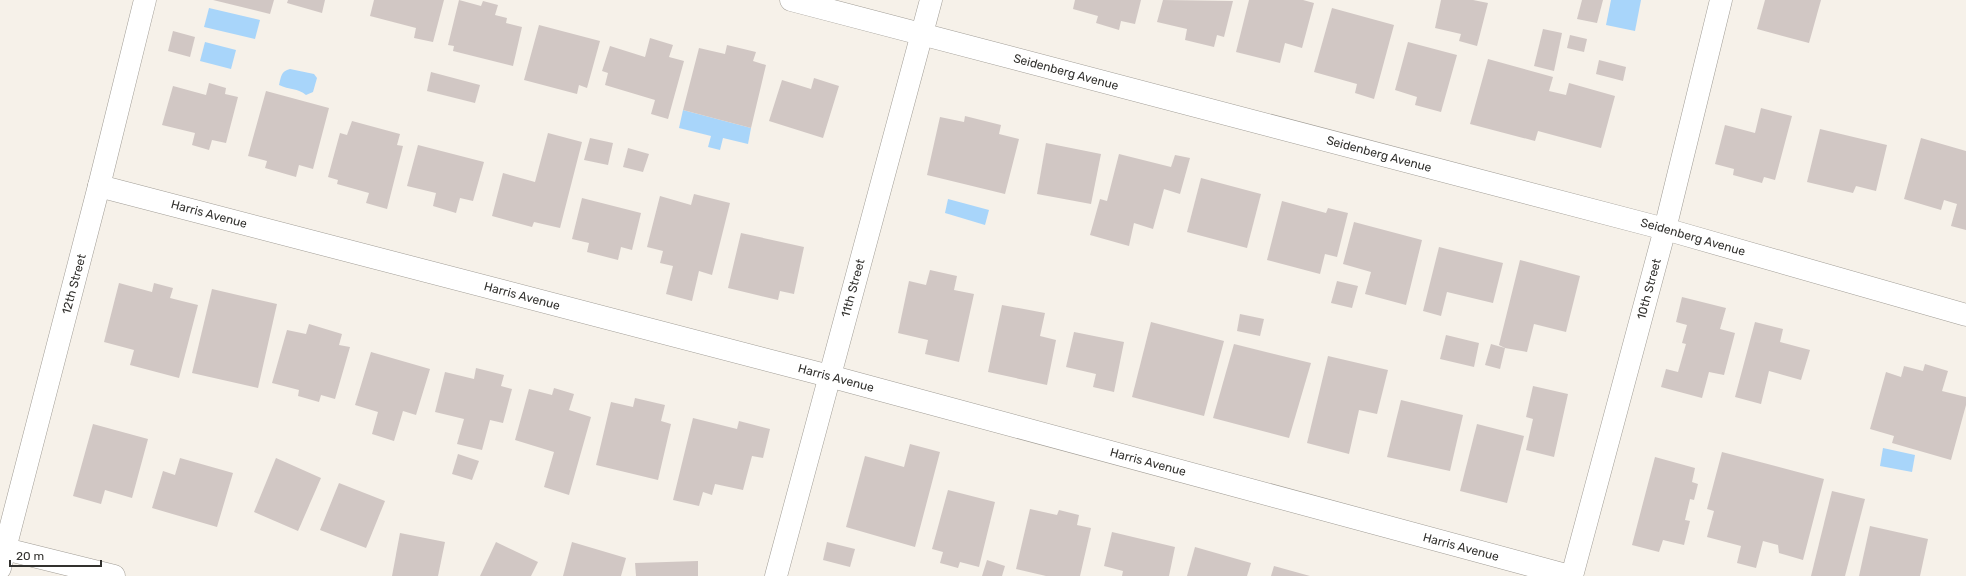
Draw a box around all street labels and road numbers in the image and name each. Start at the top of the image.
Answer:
street label: Seidenberg Avenue [1012,51,1120,93]
street label: Seidenberg Avenue [1325,133,1433,175]
street label: Harris Avenue [170,197,249,231]
street label: Seidenberg Avenue [1639,215,1747,259]
street label: 12th Street [59,252,89,316]
street label: 11th Street [838,257,868,319]
street label: 10th Street [1634,257,1664,321]
street label: Harris Avenue [483,279,562,313]
street label: Harris Avenue [797,361,876,395]
street label: Harris Avenue [1109,445,1188,479]
street label: Harris Avenue [1422,530,1501,564]

